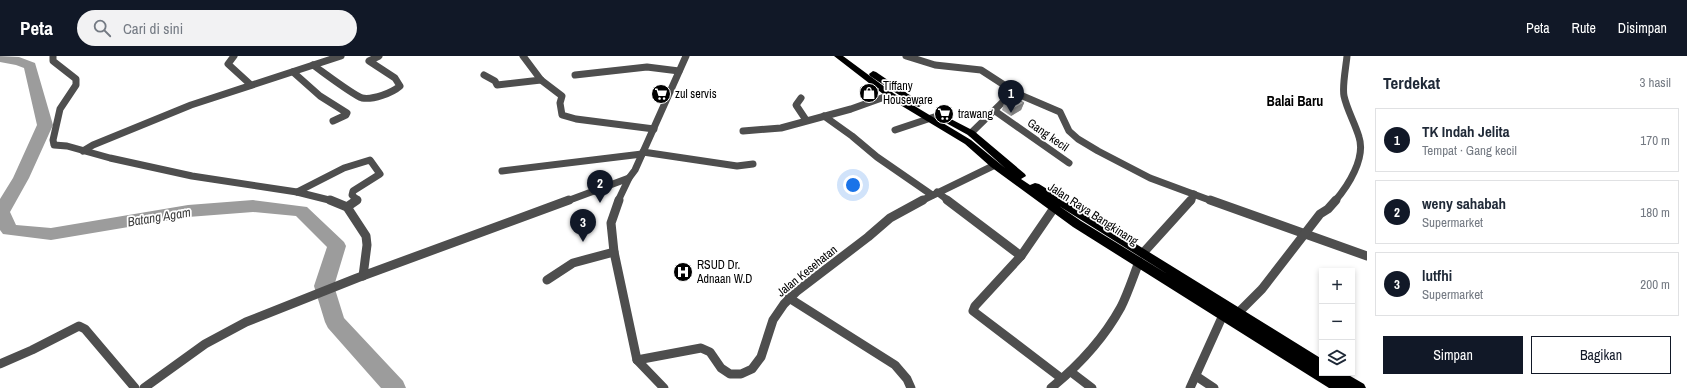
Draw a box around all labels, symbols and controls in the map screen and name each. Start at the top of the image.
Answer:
search box [77,10,357,46]
text: Peta [20,15,53,41]
icon: search [91,17,113,39]
text: Cari di sini [123,18,183,39]
text: Peta [1526,19,1550,37]
text: Rute [1572,19,1596,37]
text: Disimpan [1618,19,1667,37]
text: Terdekat [1383,71,1440,94]
text: 3 hasil [1640,74,1671,91]
place label: Tiffany Houseware [883,78,933,108]
pin: 1 [998,80,1024,113]
shop icon: Tiffany Houseware [858,82,880,104]
supermarket icon: zul servis [650,83,672,105]
place label: zul servis [675,86,717,102]
district label: Balai Baru [1267,92,1323,110]
supermarket icon: trawang [933,103,955,125]
place label: trawang [958,106,994,122]
street label: Gang kecil [1024,115,1072,155]
text: TK Indah Jelita [1422,121,1510,142]
text: 1 [1394,132,1400,149]
text: 170 m [1640,132,1670,149]
text: Tempat · Gang kecil [1422,142,1517,159]
pin: 2 [587,170,613,203]
your location [843,175,863,195]
street label: Jalan Raya Bangkinang [1045,179,1142,249]
text: weny sahabah [1422,193,1506,214]
water label: Batang Agam [126,204,192,230]
text: 2 [1394,204,1400,221]
text: 180 m [1640,204,1670,221]
pin: 3 [570,209,596,242]
text: Supermarket [1422,214,1483,231]
street label: Jalan Kesehatan [773,242,841,300]
place label: RSUD Dr. Adnaan W.D [696,257,752,287]
hospital icon: RSUD Dr. Adnaan W.D [672,261,694,283]
text: lutfhi [1422,265,1452,286]
map controls [1319,268,1355,376]
button: + [1319,268,1355,304]
text: 3 [1394,276,1400,293]
text: 200 m [1640,276,1670,293]
text: Supermarket [1422,286,1483,303]
button: − [1319,304,1355,340]
button: Simpan [1383,336,1523,374]
button: Bagikan [1531,336,1671,374]
button: layers [1319,340,1355,376]

